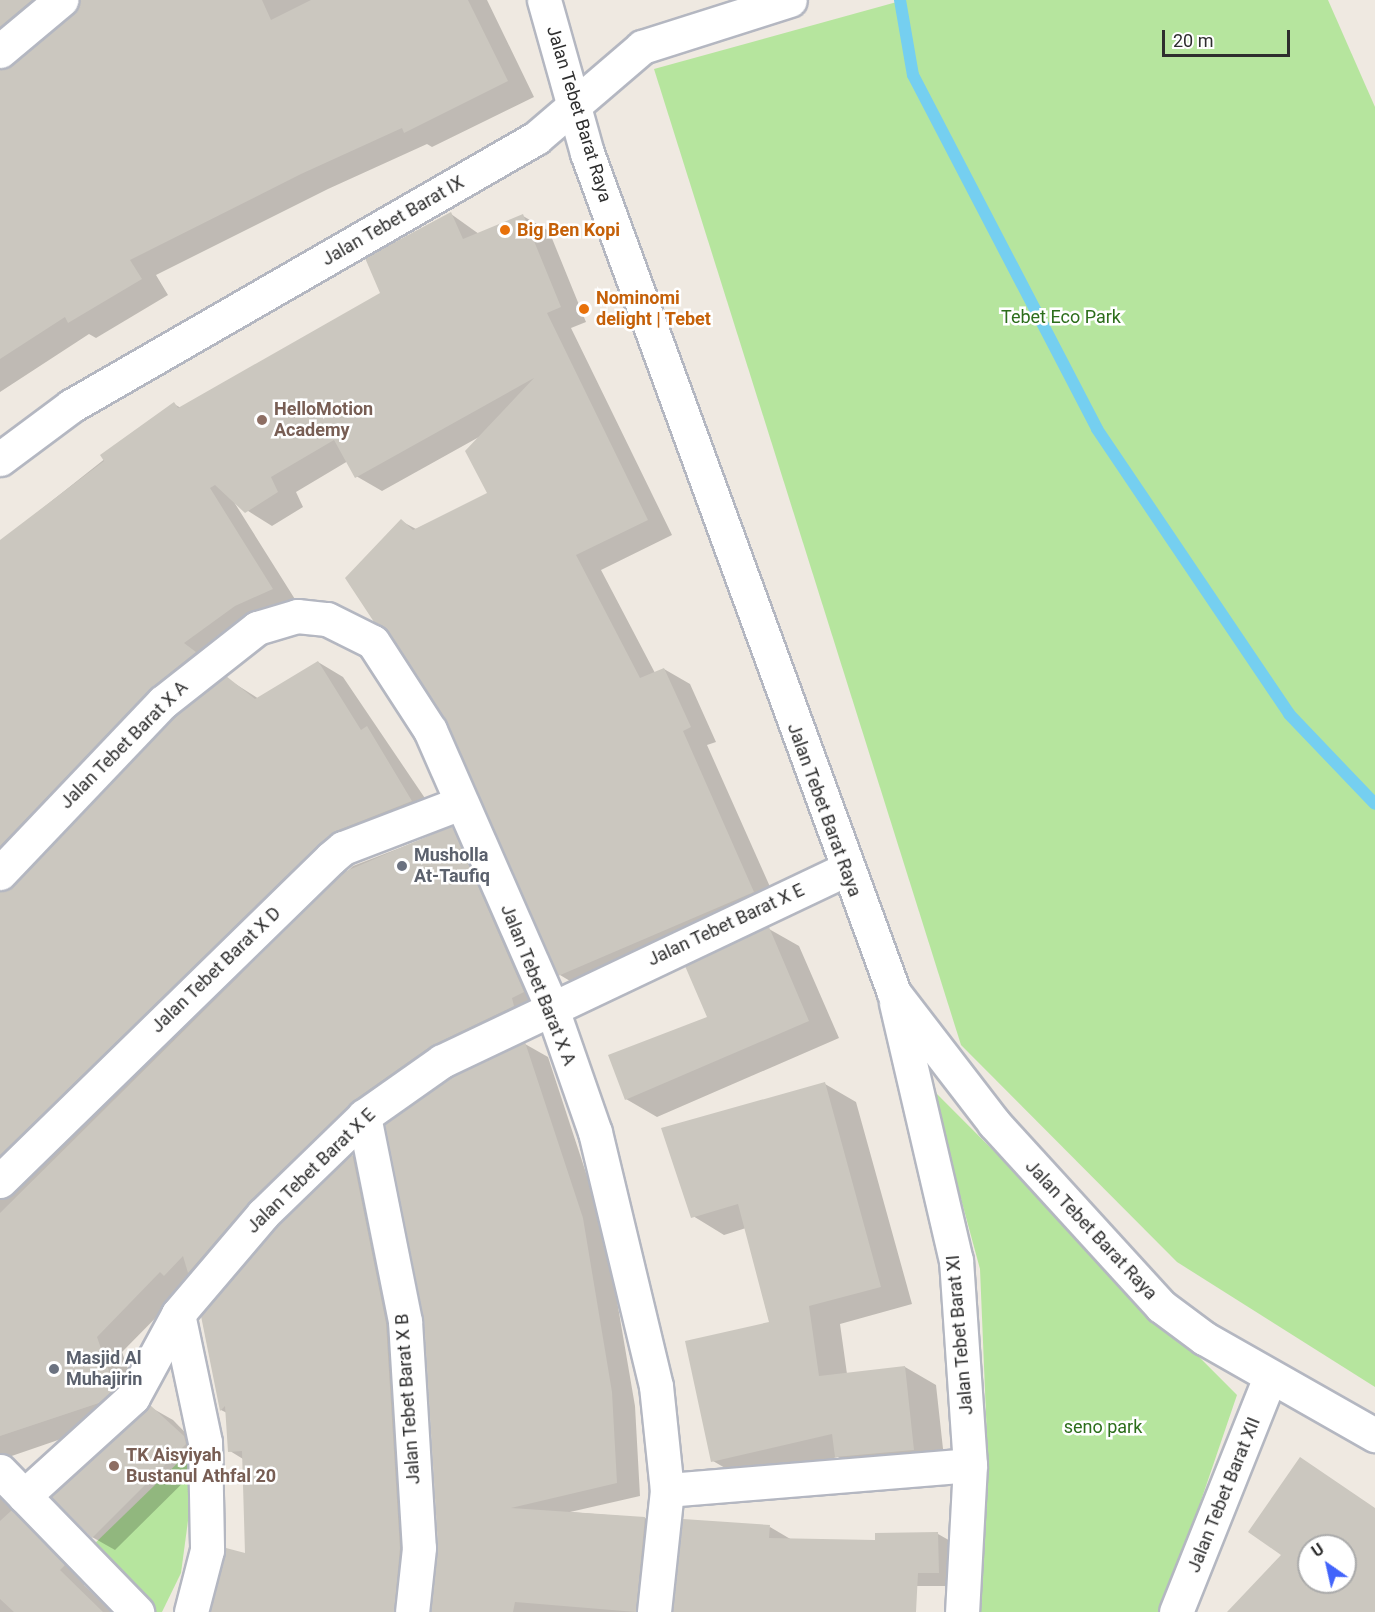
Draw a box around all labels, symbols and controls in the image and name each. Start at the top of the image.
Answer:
scale bar [1165,18,1292,56]
street label: Jalan Tebet Barat Raya [542,23,616,205]
text: 20 m [1173,30,1213,51]
street label: Jalan Tebet Barat IX [318,171,468,271]
place label: Big Ben Kopi [517,219,620,241]
marker: Big Ben Kopi [498,223,512,237]
place label: Nominomi delight | Tebet [596,288,711,330]
marker: Nominomi delight | Tebet [577,302,591,316]
park label: Tebet Eco Park [1001,306,1121,328]
place label: HelloMotion Academy [274,399,373,442]
marker: HelloMotion Academy [255,413,269,427]
street label: Jalan Tebet Barat X A [56,677,192,813]
street label: Jalan Tebet Barat Raya [782,720,866,900]
place label: Musholla At-Taufiq [414,845,490,888]
marker: Musholla At-Taufiq [395,859,409,873]
street label: Jalan Tebet Barat X E [644,879,808,971]
street label: Jalan Tebet Barat X A [496,901,580,1069]
street label: Jalan Tebet Barat X D [147,902,285,1038]
street label: Jalan Tebet Barat X E [242,1104,380,1238]
street label: Jalan Tebet Barat Raya [1021,1156,1161,1304]
street label: Jalan Tebet Barat XI [942,1254,978,1416]
street label: Jalan Tebet Barat X B [391,1313,425,1485]
place label: Masjid Al Muhajirin [66,1348,142,1390]
marker: Masjid Al Muhajirin [47,1362,61,1376]
street label: Jalan Tebet Barat XII [1183,1414,1265,1576]
park label: seno park [1064,1416,1142,1438]
place label: TK Aisyiyah Bustanul Athfal 20 [126,1445,276,1488]
marker: TK Aisyiyah Bustanul Athfal 20 [107,1459,121,1473]
north arrow [1297,1534,1357,1594]
text: U [1308,1540,1327,1561]

